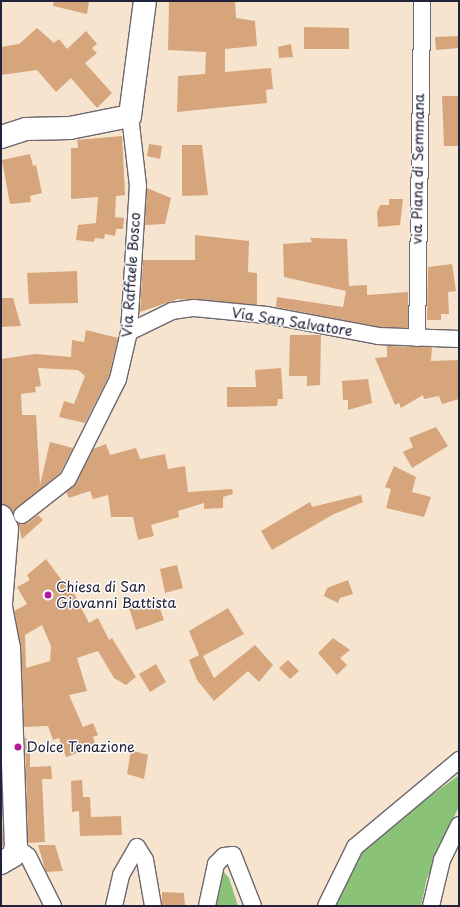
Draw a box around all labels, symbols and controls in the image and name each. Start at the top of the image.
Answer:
street label: via Piana di Semmana [408,93,428,245]
street label: Via Raffaele Bosco [118,212,144,338]
street label: Via San Salvatore [231,304,353,340]
place label: Chiesa di San Giovanni Battista [56,579,176,612]
marker: Chiesa di San Giovanni Battista [43,590,53,600]
place label: Dolce Tenazione [26,739,136,755]
marker: Dolce Tenazione [13,742,23,752]

